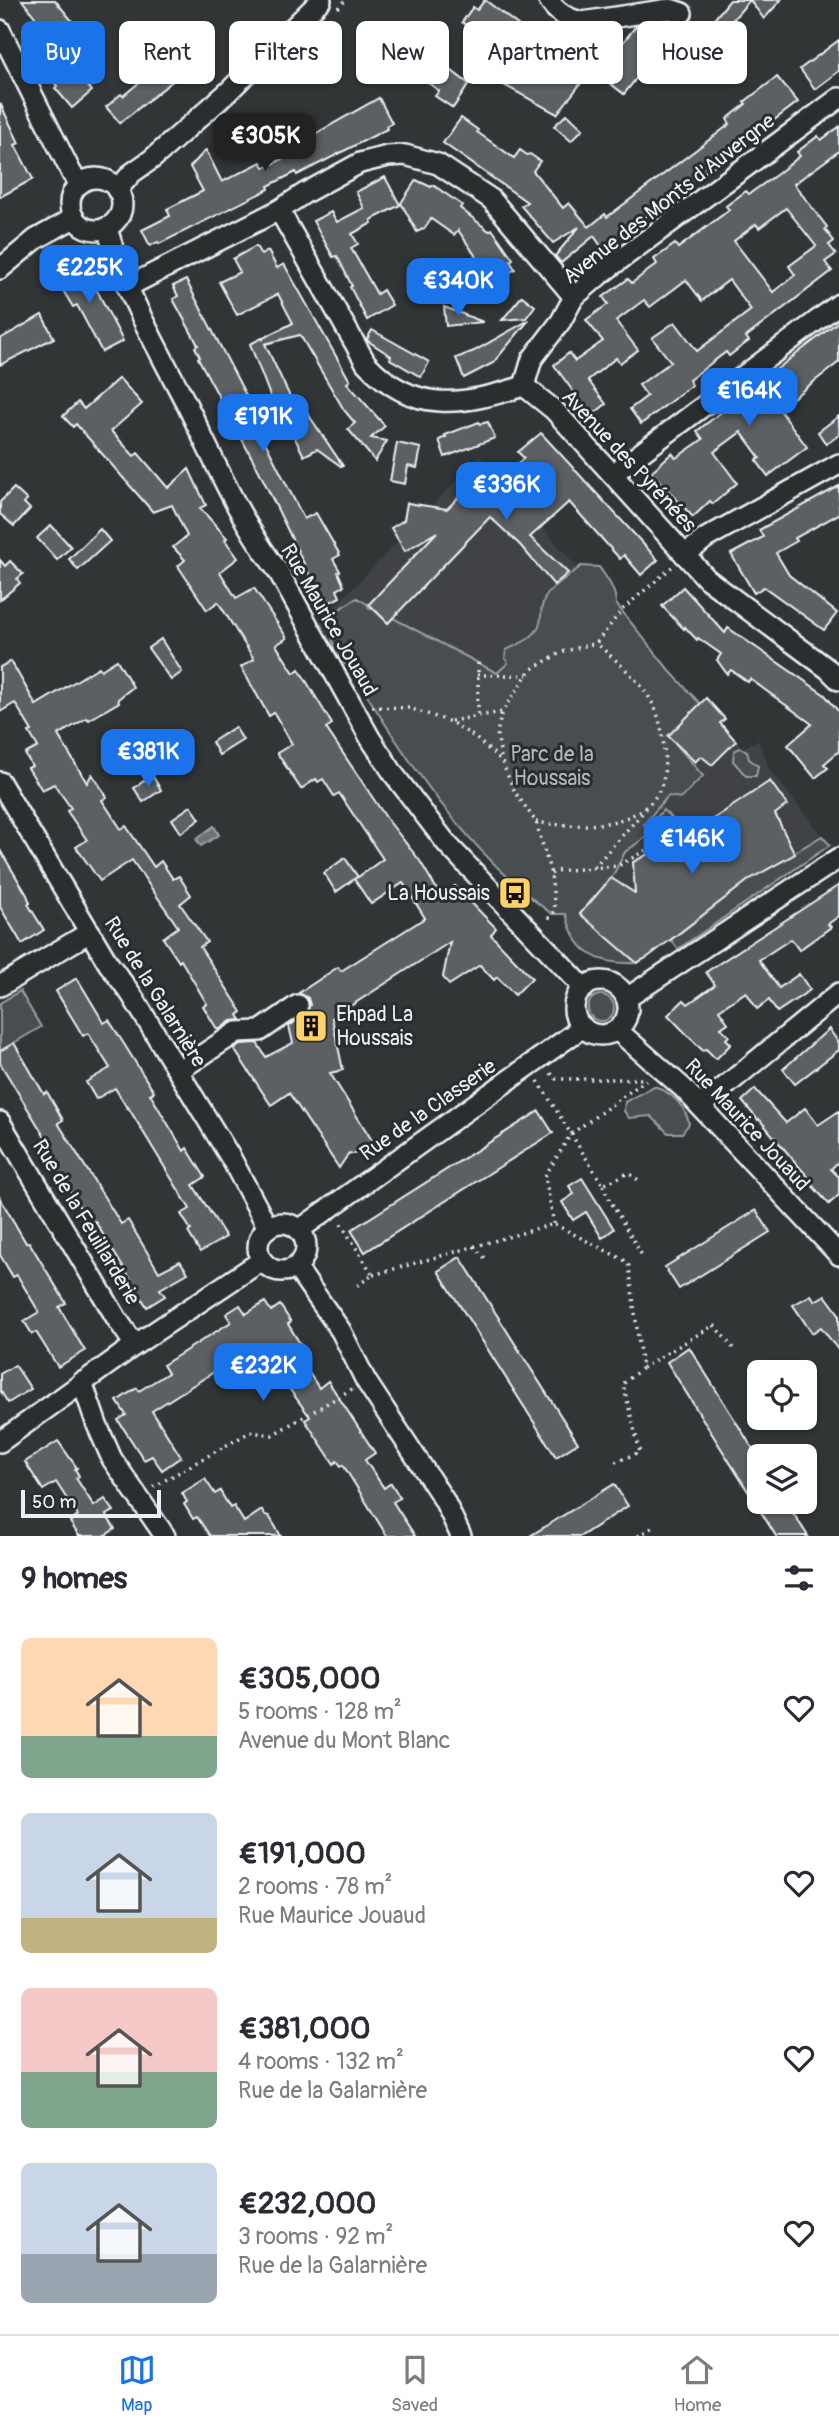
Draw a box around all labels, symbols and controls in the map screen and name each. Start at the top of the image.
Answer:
chip: Buy [21,21,105,84]
chip: Rent [119,21,215,84]
chip: Filters [229,21,342,84]
chip: New [356,21,449,84]
chip: Apartment [463,21,623,84]
chip: House [637,21,747,84]
street label: Avenue des Monts d'Auvergne [557,107,781,290]
pin: €305K [216,114,314,173]
text: €305K [230,121,300,150]
pin: €225K [40,246,138,305]
text: €225K [55,253,123,282]
pin: €340K [409,258,507,318]
text: €340K [423,266,493,295]
pin: €164K [700,368,798,428]
text: €164K [717,376,781,405]
street label: Avenue des Pyrénées [556,384,703,539]
pin: €191K [214,394,312,454]
text: €191K [234,402,292,431]
pin: €336K [457,462,555,522]
text: €336K [472,470,540,499]
street label: Rue Maurice Jouaud [274,539,384,701]
pin: €381K [99,730,197,789]
text: €381K [117,737,179,766]
park label: Parc de la Houssais [510,741,594,792]
pin: €146K [643,816,741,876]
text: €146K [660,824,724,853]
bus stop icon: La Houssais [496,874,534,912]
place label: La Houssais [387,880,491,907]
street label: Rue de la Galarnière [98,912,213,1073]
place label: Ehpad La Houssais [336,1001,413,1052]
building icon: Ehpad La Houssais [292,1007,330,1045]
street label: Rue de la Classerie [354,1052,502,1167]
street label: Rue Maurice Jouaud [679,1053,815,1197]
street label: Rue de la Feuillarderie [26,1134,146,1310]
pin: €232K [214,1344,312,1403]
text: €232K [230,1351,296,1380]
map controls [747,1360,817,1514]
button: locate [747,1360,817,1430]
button: layers [747,1444,817,1514]
scale bar [21,1487,161,1519]
text: 50 m [32,1490,76,1514]
icon: filters [780,1559,818,1597]
text: 9 homes [21,1560,127,1597]
text: €305,000 [238,1660,380,1697]
icon: home [77,1666,161,1750]
icon: heart [780,1689,818,1727]
text: 5 rooms · 128 m² [238,1697,402,1726]
text: Avenue du Mont Blanc [238,1726,450,1755]
text: €191,000 [238,1835,366,1872]
icon: home [77,1841,161,1925]
icon: heart [780,1864,818,1902]
text: 2 rooms · 78 m² [238,1872,392,1901]
text: Rue Maurice Jouaud [238,1901,426,1930]
text: €381,000 [238,2010,370,2047]
icon: home [77,2016,161,2100]
icon: heart [780,2039,818,2077]
text: 4 rooms · 132 m² [238,2047,404,2076]
text: Rue de la Galarnière [238,2076,427,2105]
text: €232,000 [238,2185,376,2222]
icon: home [77,2191,161,2275]
icon: heart [780,2214,818,2252]
text: 3 rooms · 92 m² [238,2222,393,2251]
text: Rue de la Galarnière [238,2251,427,2280]
tab: Map [118,2351,156,2417]
tab: Saved [391,2351,438,2417]
tab: Home [673,2351,721,2417]

